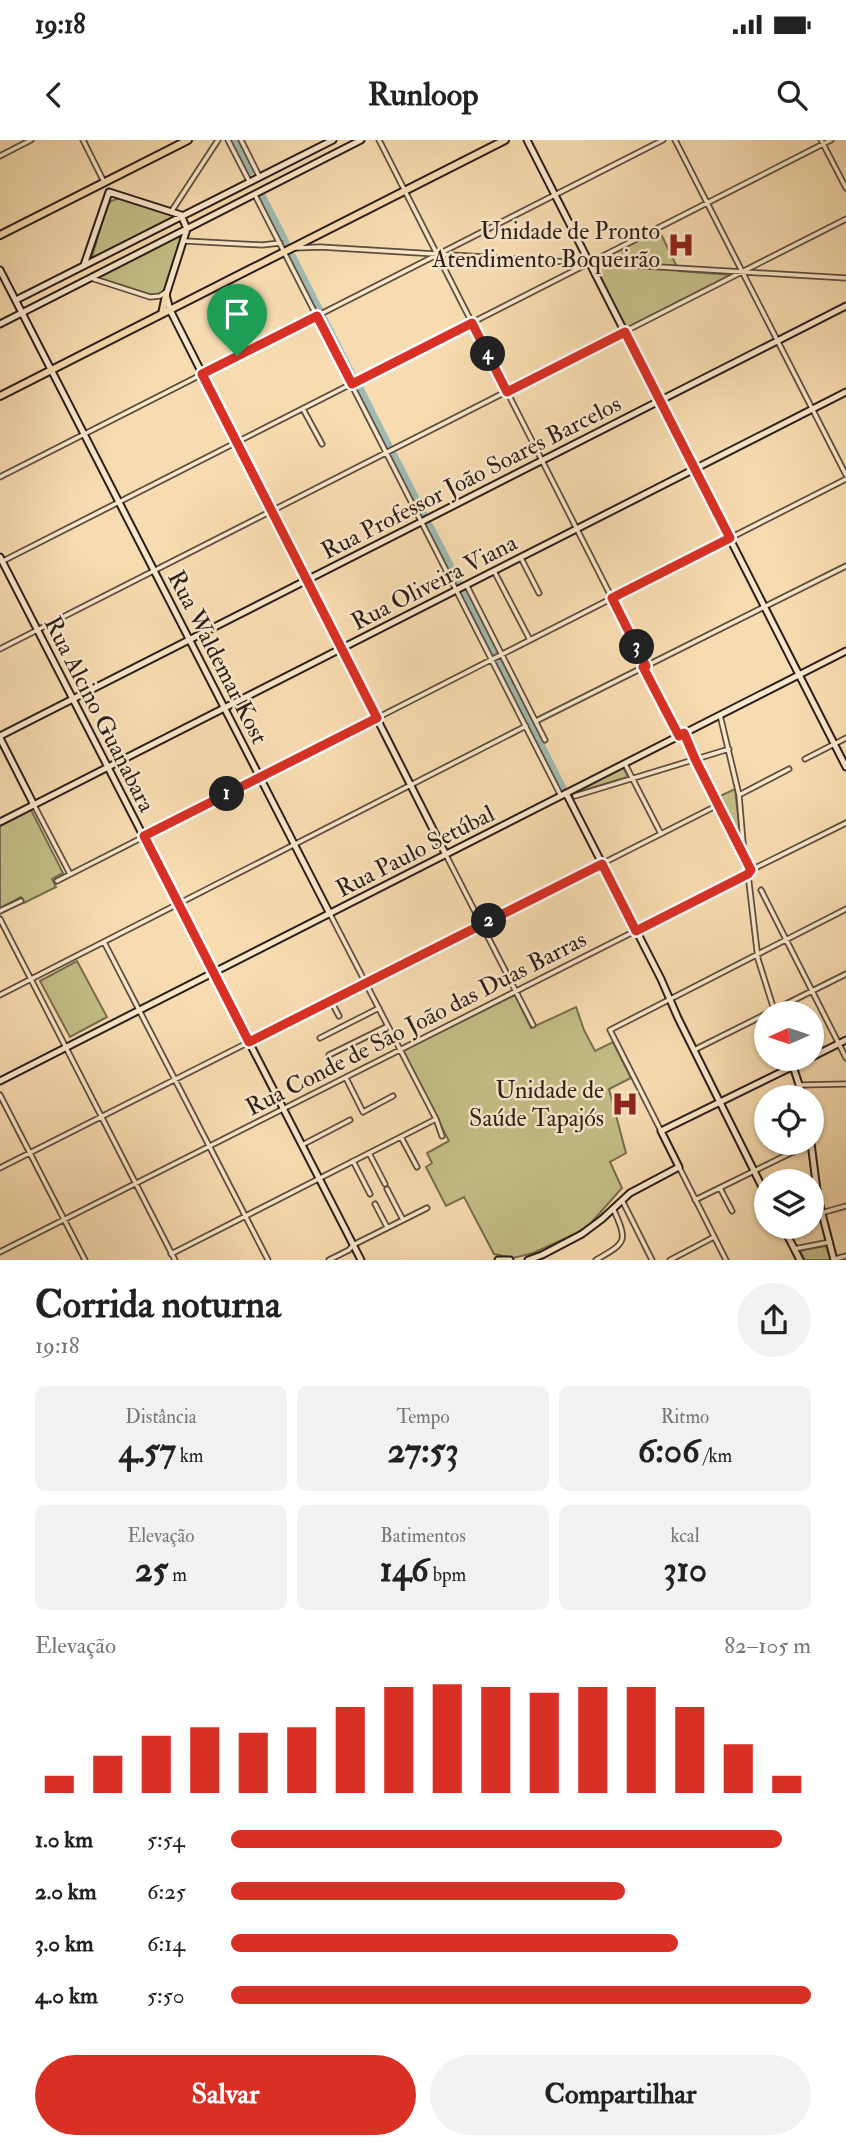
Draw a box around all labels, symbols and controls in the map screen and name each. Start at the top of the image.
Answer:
text: 19:18 [35,9,85,41]
text: Runloop [368,75,478,115]
icon: back [35,76,73,114]
icon: search [773,76,811,114]
place label: Unidade de Pronto Atendimento Boqueirão [431,216,660,275]
hospital icon: Unidade de Pronto Atendimento Boqueirão [666,230,696,260]
pin [207,284,267,356]
icon: arrive [218,295,256,333]
pin: 4 [470,336,505,372]
text: 4 [482,341,493,365]
street label: Rua Professor João Soares Barcelos [316,388,626,567]
street label: Rua Oliveira Viana [346,527,523,638]
street label: Rua Waldemar Kost [160,565,275,749]
street label: Rua Alcino Guanabara [37,611,163,818]
pin: 3 [620,630,654,664]
text: 3 [633,634,640,658]
pin: 1 [210,776,244,812]
text: 1 [223,781,230,805]
street label: Rua Paulo Setúbal [331,798,500,905]
pin: 2 [472,904,506,938]
text: 2 [484,908,493,932]
street label: Rua Conde de São João das Duas Barras [241,924,592,1123]
north arrow [754,1001,824,1071]
map controls [754,1001,824,1239]
place label: Unidade de Saúde Tapajós [469,1075,604,1134]
button: locate [754,1085,824,1155]
hospital icon: Unidade de Saúde Tapajós [610,1089,640,1119]
button: layers [754,1169,824,1239]
text: Corrida noturna [35,1281,281,1329]
button: share [737,1283,811,1357]
text: 19:18 [35,1331,80,1360]
text: Distância [125,1405,197,1429]
text: Tempo [396,1405,450,1429]
text: Ritmo [661,1405,709,1429]
text: 4.57 [118,1429,176,1473]
text: 27:53 [387,1429,459,1473]
text: 6:06 [638,1429,700,1473]
text: km [176,1444,204,1468]
text: /km [700,1444,732,1468]
text: Elevação [128,1524,194,1548]
text: Batimentos [380,1524,466,1548]
text: kcal [670,1524,700,1548]
text: 25 [135,1548,168,1592]
text: 146 [380,1548,429,1592]
text: 310 [663,1548,707,1592]
text: m [168,1563,187,1587]
text: bpm [429,1563,466,1587]
text: Elevação [35,1631,116,1660]
text: 82–105 m [724,1631,811,1660]
text: 1.0 km [35,1825,93,1854]
text: 5:54 [147,1825,185,1854]
text: 2.0 km [35,1877,97,1906]
text: 6:25 [147,1877,186,1906]
text: 3.0 km [35,1929,94,1958]
text: 6:14 [147,1929,185,1958]
text: 4.0 km [35,1981,98,2010]
text: 5:50 [147,1981,185,2010]
button: Salvar [35,2055,416,2135]
button: Compartilhar [430,2055,811,2135]

